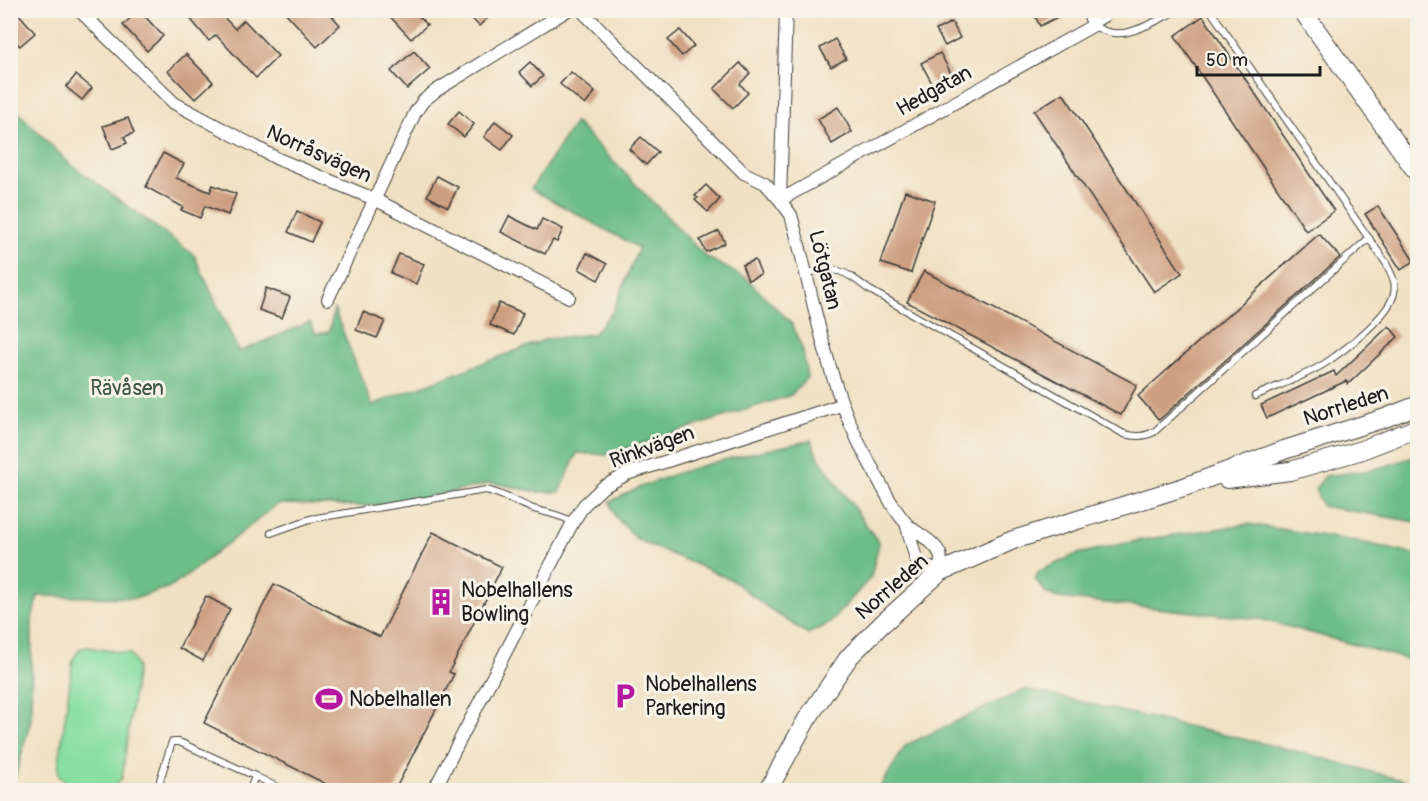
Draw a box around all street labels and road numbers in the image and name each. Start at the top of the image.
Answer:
street label: Hedgatan [892,59,976,123]
street label: Norråsvägen [262,119,376,189]
street label: Lötgatan [802,227,848,313]
street label: Norrleden [1300,380,1392,432]
street label: Rinkvägen [606,419,698,475]
street label: Norrleden [850,548,934,626]

